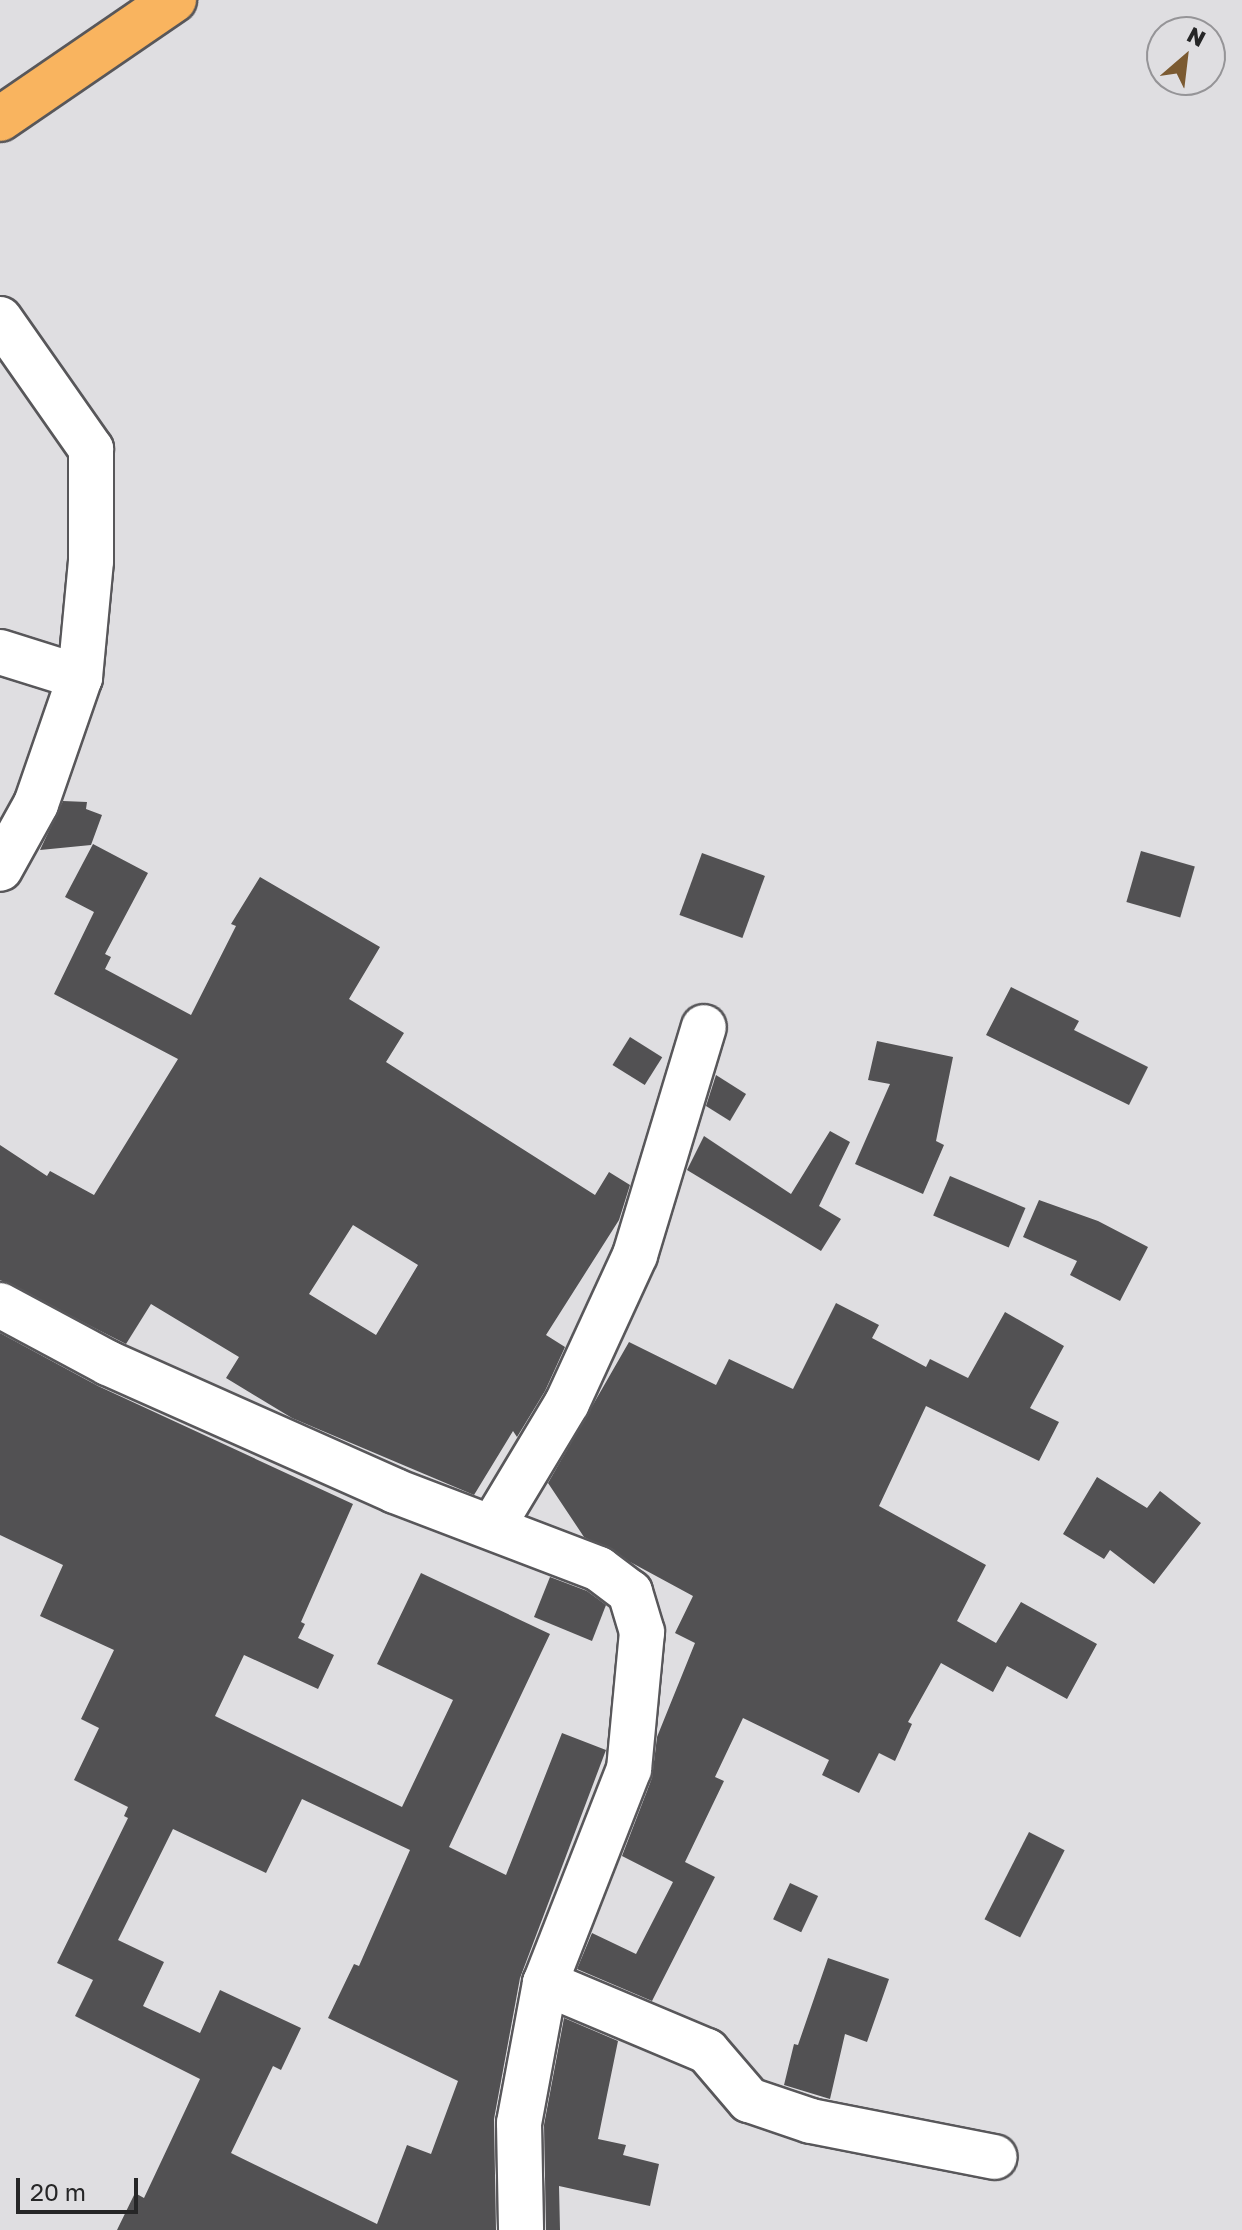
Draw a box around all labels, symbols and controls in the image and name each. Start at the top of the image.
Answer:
north arrow [1146,16,1226,96]
text: N [1183,20,1210,52]
scale bar [20,2162,142,2212]
text: 20 m [30,2177,86,2206]

